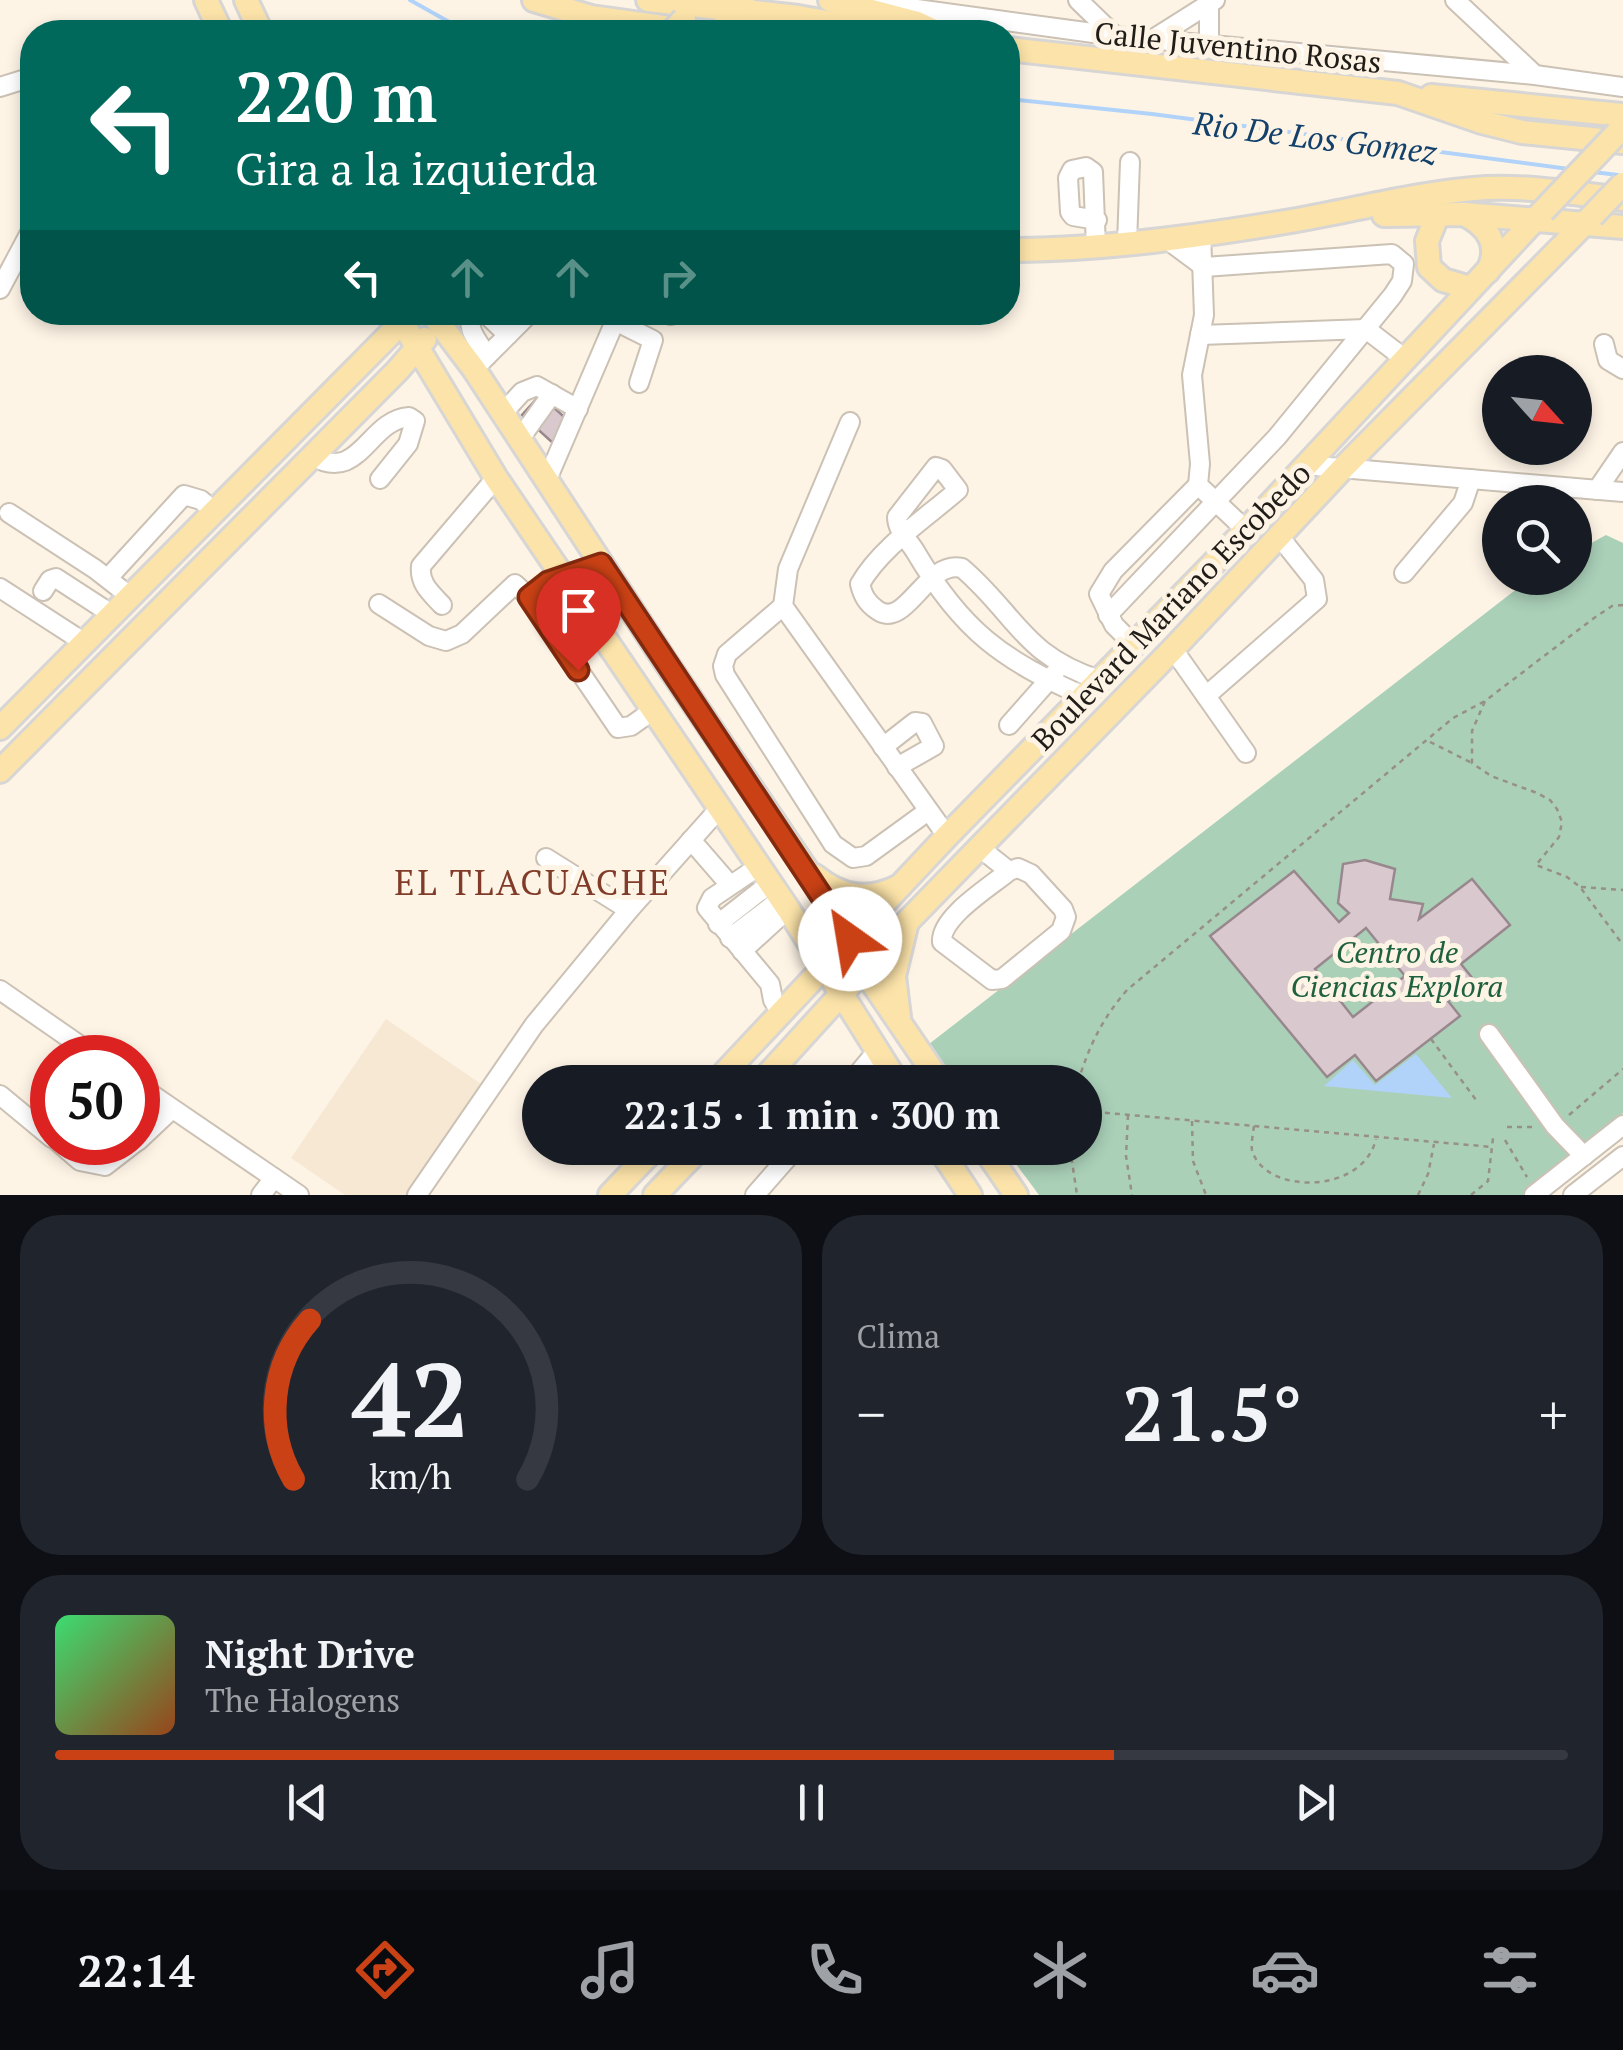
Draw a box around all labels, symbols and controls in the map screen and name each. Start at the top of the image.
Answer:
street label: Calle Juventino Rosas [1093,12,1383,82]
text: 220 m [235,49,437,142]
icon: left [70,60,200,190]
water label: Rio De Los Gomez [1190,101,1440,173]
text: Gira a la izquierda [235,138,598,198]
icon: left [335,250,390,305]
icon: ahead [440,250,495,305]
icon: ahead [545,250,600,305]
icon: right [650,250,705,305]
north arrow [1482,355,1592,465]
map controls [1482,355,1592,595]
street label: Boulevard Mariano Escobedo [1023,453,1319,759]
button: search [1482,485,1592,595]
pin [536,568,621,671]
icon: arrive [551,583,606,638]
district label: EL TLACUACHE [394,859,672,905]
position arrow [798,887,902,991]
park label: Centro de Ciencias Explora [1291,932,1503,1006]
speed limit sign: 50 [30,1035,160,1165]
text: 22:15 · 1 min · 300 m [624,1090,1000,1140]
text: Clima [857,1315,940,1357]
text: 42 [352,1329,470,1467]
text: 21.5° [1122,1363,1302,1462]
text: − [857,1377,886,1450]
text: + [1539,1377,1568,1450]
text: km/h [369,1452,452,1499]
text: Night Drive [205,1629,415,1679]
text: The Halogens [205,1679,400,1721]
icon: previous [280,1775,335,1830]
icon: pause [784,1775,839,1830]
icon: next [1288,1775,1343,1830]
icon: directions [350,1935,420,2005]
icon: music [575,1935,645,2005]
icon: phone [800,1935,870,2005]
icon: climate [1025,1935,1095,2005]
icon: car [1250,1935,1320,2005]
icon: filters [1475,1935,1545,2005]
text: 22:14 [78,1940,195,2000]

